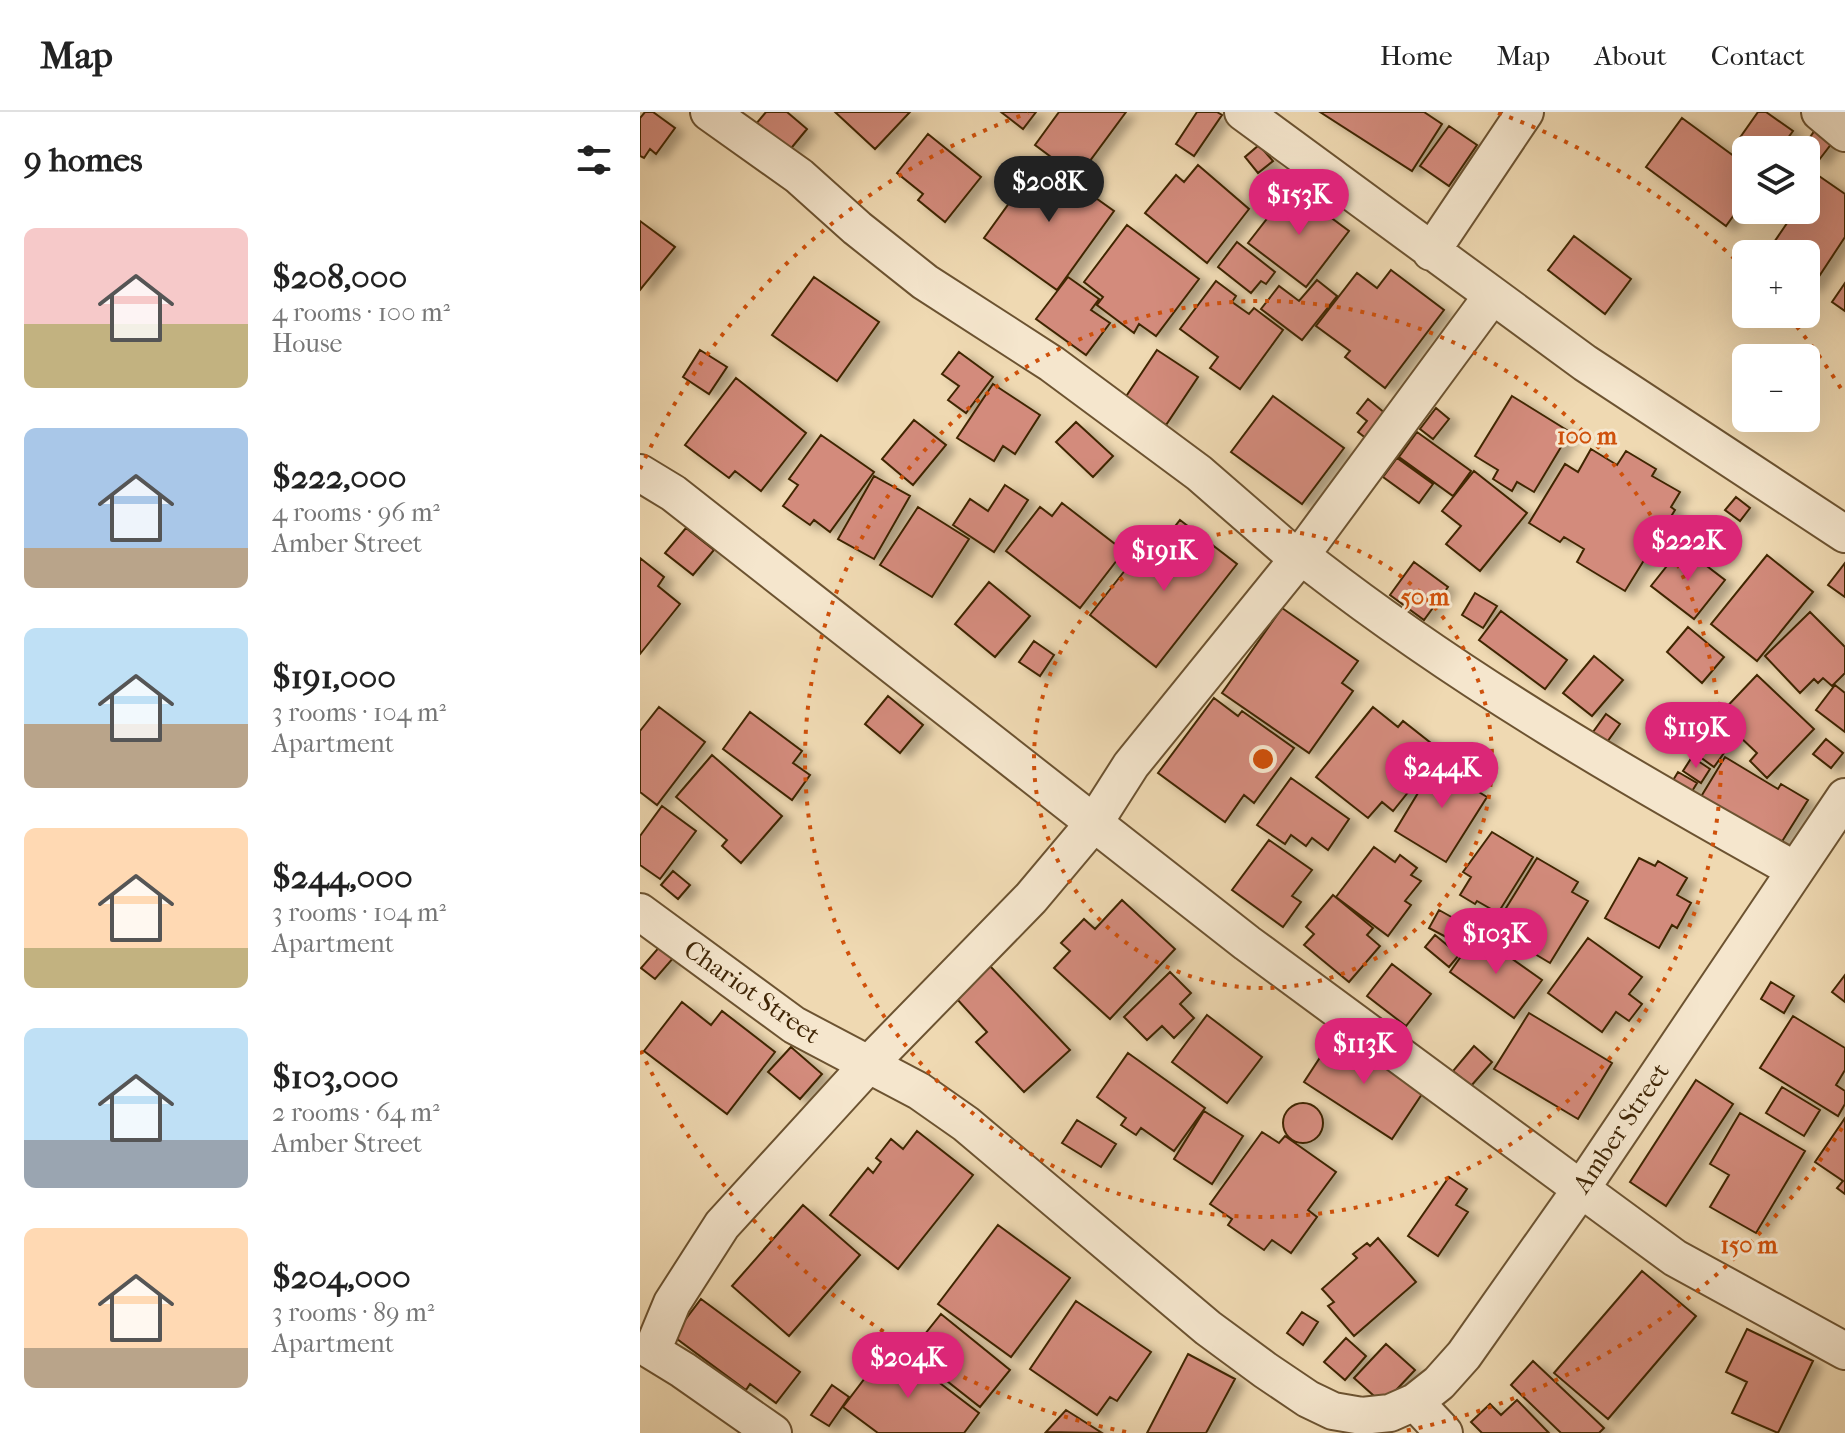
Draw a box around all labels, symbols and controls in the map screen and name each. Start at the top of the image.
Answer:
text: Map [40,33,113,78]
text: Home [1380,39,1453,72]
text: Map [1497,39,1550,72]
text: About [1594,39,1667,72]
text: Contact [1711,39,1805,72]
map controls [1732,136,1820,432]
button: layers [1732,136,1820,224]
icon: filters [572,138,616,182]
text: 9 homes [24,140,143,180]
pin: $208K [993,156,1105,224]
text: $208K [1012,166,1086,197]
pin: $153K [1243,169,1355,237]
text: $153K [1267,179,1331,210]
button: + [1732,240,1820,328]
text: $208,000 [272,257,407,297]
icon: home [88,260,184,356]
text: 4 rooms · 100 m² [272,297,450,328]
text: House [272,328,342,359]
button: − [1732,344,1820,432]
text: 100 m [1557,422,1618,450]
text: $222,000 [272,457,406,497]
icon: home [88,460,184,556]
text: 4 rooms · 96 m² [272,497,440,528]
pin: $222K [1632,515,1744,583]
pin: $191K [1108,525,1220,593]
text: $222K [1651,525,1725,556]
text: Amber Street [272,528,422,559]
text: $191K [1131,535,1197,566]
text: 50 m [1401,583,1450,611]
text: $191,000 [272,657,396,697]
icon: home [88,660,184,756]
text: 3 rooms · 104 m² [272,697,446,728]
pin: $119K [1640,702,1752,770]
text: $119K [1663,712,1729,743]
text: Apartment [272,728,394,759]
pin: $244K [1386,742,1498,810]
centre of rings [1249,745,1277,773]
text: $244K [1403,752,1481,783]
text: $244,000 [272,857,413,897]
icon: home [88,860,184,956]
text: 3 rooms · 104 m² [272,897,446,928]
pin: $103K [1440,908,1552,976]
text: $103K [1462,918,1530,949]
text: Apartment [272,928,394,959]
street label: Chariot Street [678,934,827,1051]
pin: $113K [1308,1018,1420,1086]
text: $113K [1333,1028,1395,1059]
text: $103,000 [272,1057,399,1097]
street label: Amber Street [1566,1057,1676,1200]
icon: home [88,1060,184,1156]
text: 2 rooms · 64 m² [272,1097,440,1128]
text: Amber Street [272,1128,422,1159]
text: 150 m [1720,1231,1779,1259]
text: $204,000 [272,1257,411,1297]
icon: home [88,1260,184,1356]
text: 3 rooms · 89 m² [272,1297,434,1328]
text: Apartment [272,1328,394,1359]
pin: $204K [852,1332,964,1400]
text: $204K [870,1342,946,1373]

